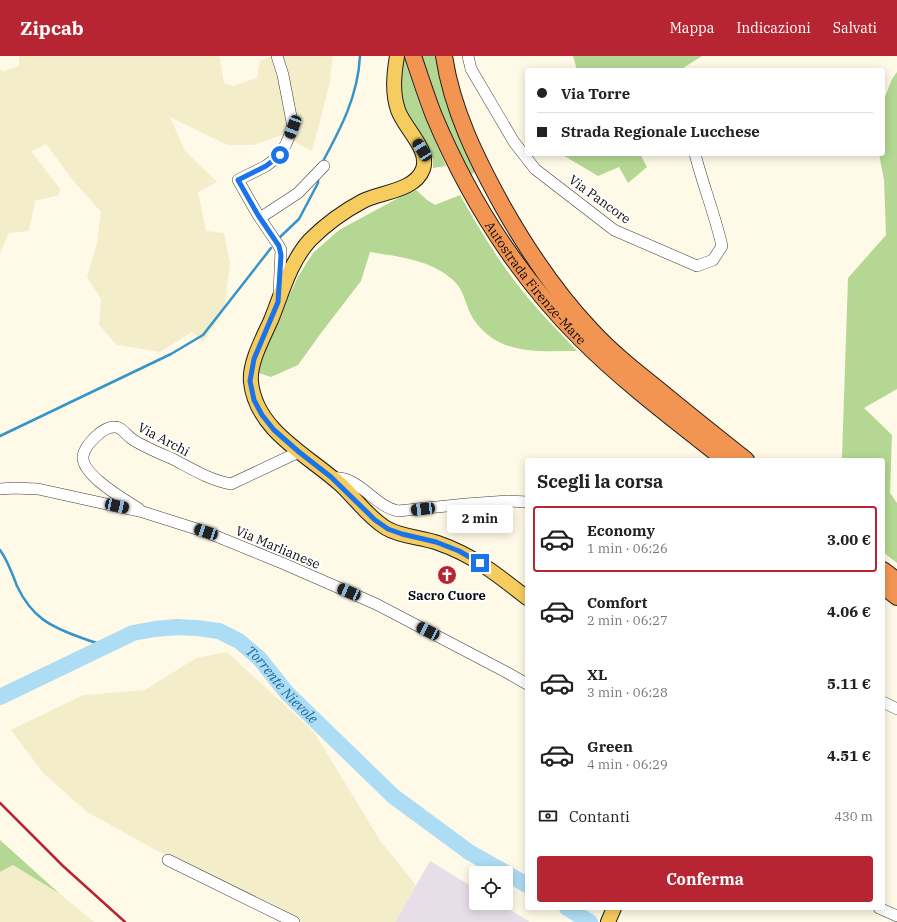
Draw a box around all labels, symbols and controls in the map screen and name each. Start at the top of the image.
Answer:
text: Zipcab [20,16,84,40]
text: Mappa [670,19,714,37]
text: Indicazioni [736,19,811,37]
text: Salvati [833,19,877,37]
text: Via Torre [561,84,630,103]
car [283,114,303,140]
text: Strada Regionale Lucchese [561,122,760,141]
car [410,137,434,163]
route start [271,146,289,164]
street label: Via Pancore [565,171,634,228]
street label: Autostrada Firenze-Mare [481,218,590,348]
street label: Via Archi [135,419,193,460]
text: Scegli la corsa [537,470,663,493]
car [104,498,130,514]
car [410,502,436,516]
callout: 2 min [447,505,513,533]
text: 2 min [462,510,498,527]
icon: car [539,521,575,557]
text: Economy [587,521,655,540]
street label: Via Marlianese [233,522,323,573]
car [193,523,219,541]
text: 3.00 € [827,530,871,549]
text: 1 min · 06:26 [587,540,668,557]
route end [471,554,489,572]
church icon: Sacro Cuore [436,564,458,586]
car [336,582,362,602]
place label: Sacro Cuore [408,587,486,604]
icon: car [539,593,575,629]
text: Comfort [587,593,647,612]
text: 4.06 € [827,602,871,621]
text: 2 min · 06:27 [587,612,668,629]
car [415,620,441,642]
water label: Torrente Nievole [242,642,322,728]
icon: car [539,665,575,701]
text: XL [587,665,607,684]
text: 5.11 € [827,674,871,693]
text: 3 min · 06:28 [587,684,668,701]
icon: car [539,737,575,773]
text: Green [587,737,633,756]
text: 4.51 € [827,746,871,765]
text: 4 min · 06:29 [587,756,668,773]
icon: cash [537,805,559,827]
text: Contanti [569,807,630,826]
text: 430 m [834,808,873,825]
button: Conferma [537,856,873,902]
map controls [469,866,513,910]
button: locate [469,866,513,910]

